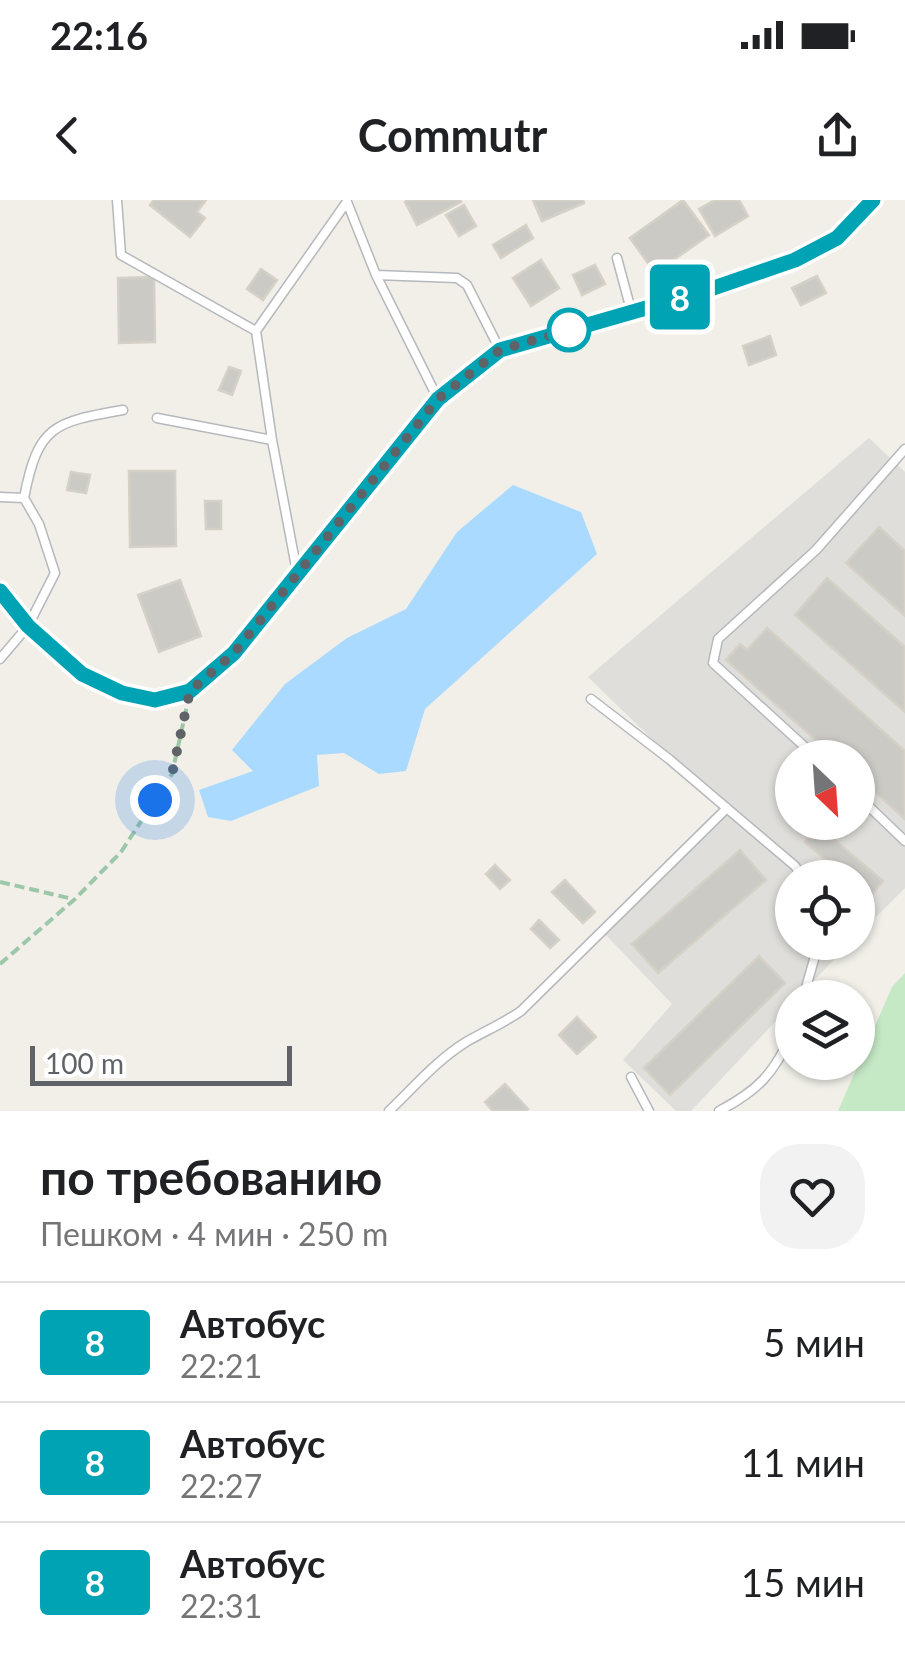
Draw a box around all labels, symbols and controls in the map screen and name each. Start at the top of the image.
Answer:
text: 22:16 [50,12,148,58]
icon: back [40,108,95,163]
text: Commutr [358,108,547,162]
icon: share [810,108,865,163]
line badge: 8 [648,264,712,330]
text: 8 [670,276,690,318]
unlabelled marker [548,309,590,351]
north arrow [775,740,875,840]
map controls [775,740,875,1080]
your location [130,775,180,825]
button: locate [775,860,875,960]
button: layers [775,980,875,1080]
scale bar [30,1041,292,1086]
text: 100 m [45,1046,124,1080]
button: heart [760,1144,865,1249]
text: по требованию [40,1148,382,1205]
text: Пешком · 4 мин · 250 m [40,1214,388,1253]
text: Автобус [180,1300,325,1346]
text: 5 мин [763,1319,865,1365]
text: 8 [85,1321,105,1363]
text: 22:21 [180,1346,262,1385]
text: Автобус [180,1420,325,1466]
text: 11 мин [741,1439,865,1485]
text: 8 [85,1441,105,1483]
text: 22:27 [180,1466,262,1505]
text: Автобус [180,1540,325,1586]
text: 15 мин [741,1559,865,1605]
text: 8 [85,1561,105,1603]
text: 22:31 [180,1586,262,1625]

